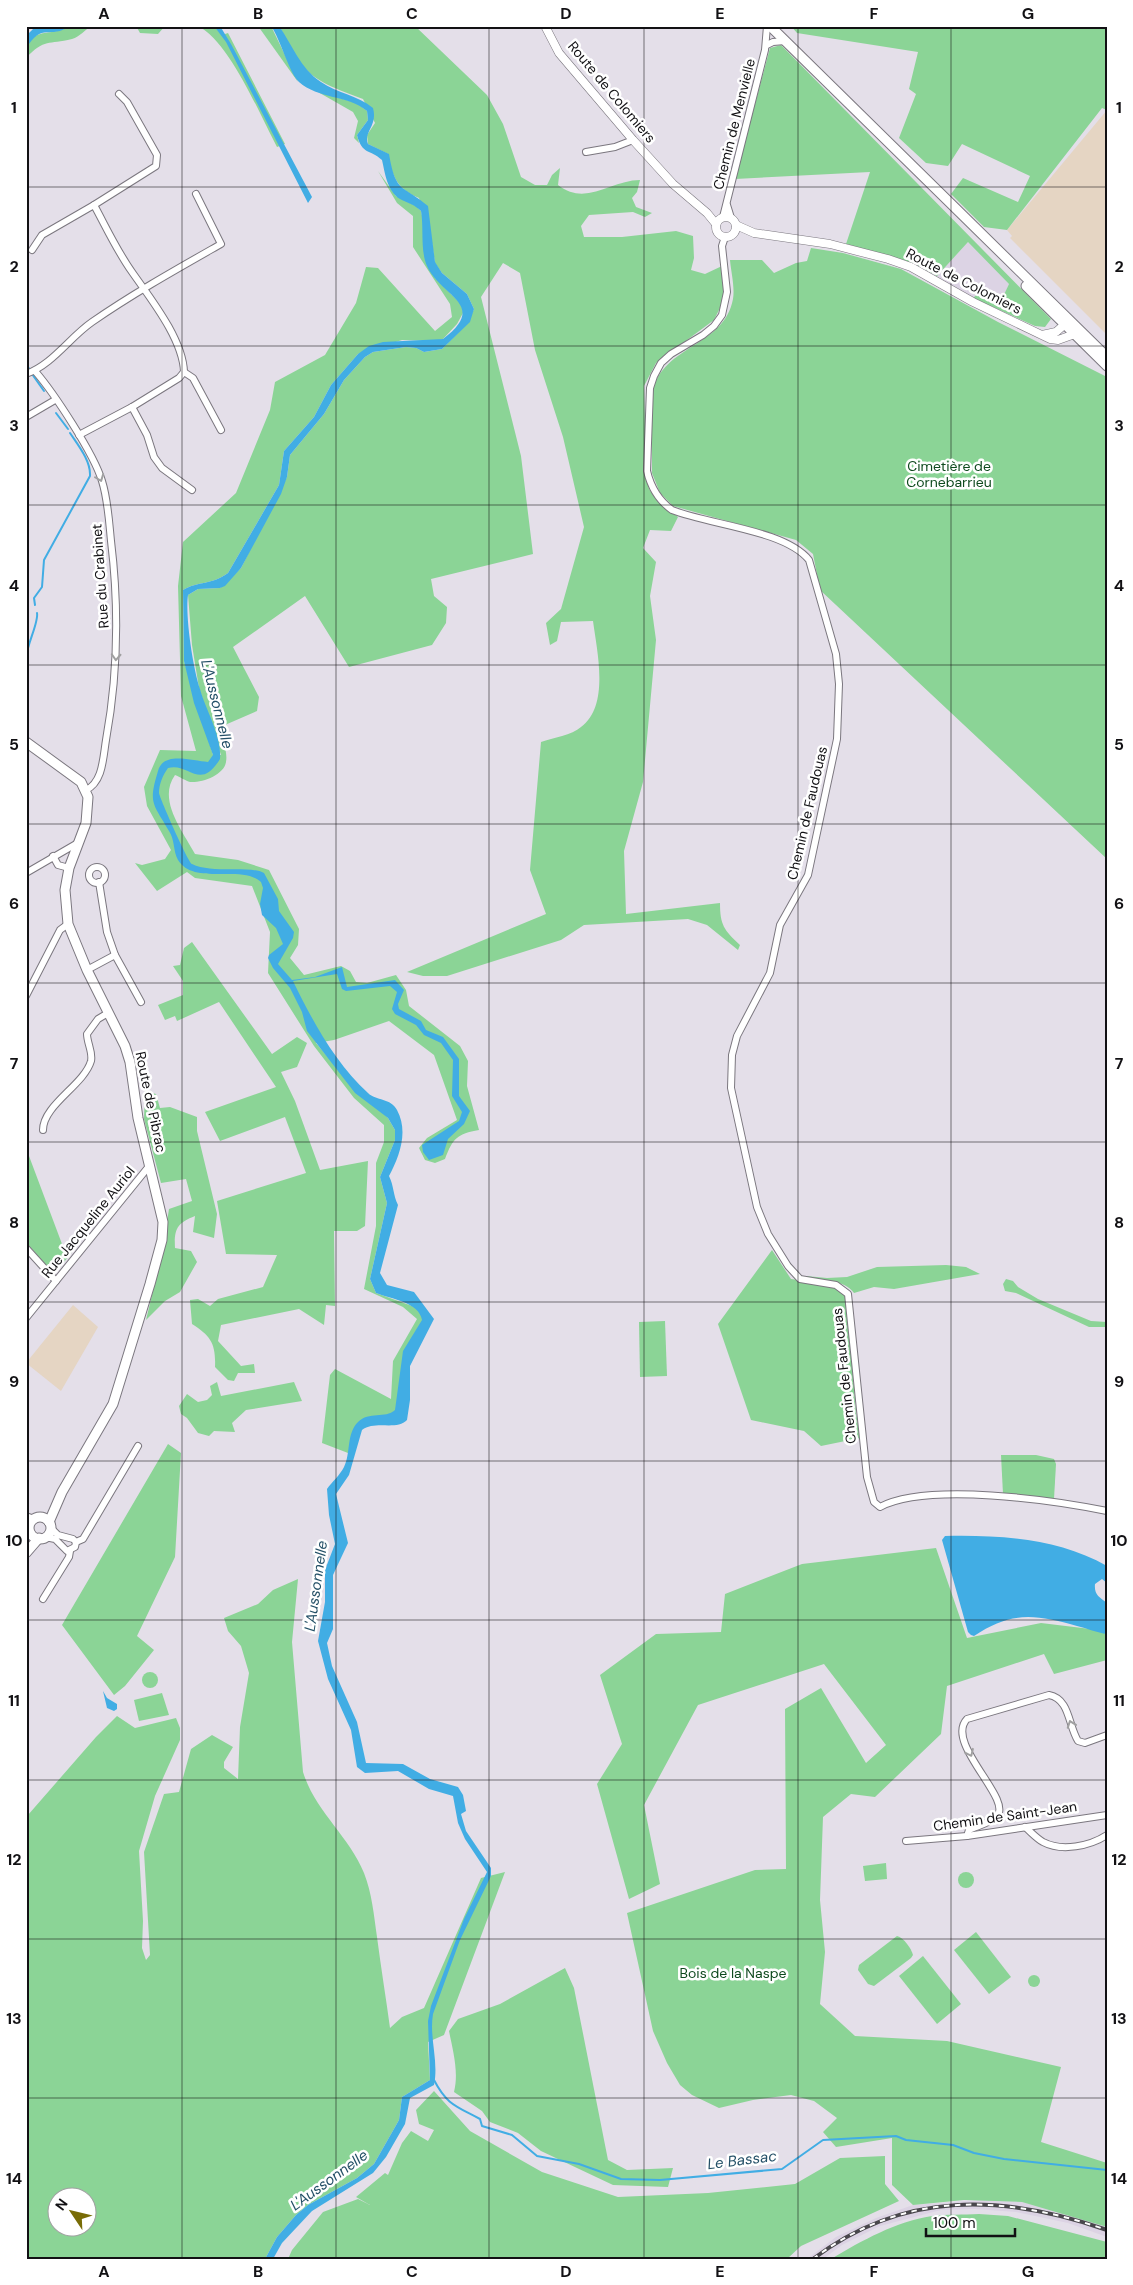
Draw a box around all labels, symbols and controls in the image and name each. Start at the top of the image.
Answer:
text: A [98,3,110,24]
text: B [253,3,263,24]
text: C [406,3,418,24]
text: D [560,3,572,24]
text: E [715,3,725,24]
text: F [870,3,879,24]
text: G [1022,3,1034,24]
street label: Route de Colomiers [564,37,660,147]
street label: Chemin de Menvielle [709,56,759,191]
text: 1 [11,97,17,118]
text: 1 [1116,97,1122,118]
street label: Route de Colomiers [903,244,1025,318]
text: 2 [9,256,19,277]
text: 2 [1114,256,1124,277]
text: 3 [9,415,19,436]
text: 3 [1114,415,1124,436]
park label: Cimetière de Cornebarrieu [906,457,992,491]
one-way arrow [94,473,104,482]
street label: Rue du Crabinet [87,523,113,629]
text: 4 [9,575,19,596]
text: 4 [1114,575,1124,596]
one-way arrow [110,653,121,661]
water label: L'Aussonnelle [196,657,238,751]
text: 5 [9,734,19,755]
text: 5 [1114,734,1124,755]
street label: Chemin de Faudouas [783,744,831,882]
text: 6 [9,893,19,914]
text: 6 [1114,893,1124,914]
street label: Route de Pibrac [132,1050,170,1154]
text: 7 [10,1053,19,1074]
text: 7 [1115,1053,1124,1074]
street label: Rue Jacqueline Auriol [37,1162,139,1282]
text: 8 [9,1212,19,1233]
text: 8 [1114,1212,1124,1233]
street label: Chemin de Faudouas [828,1307,860,1445]
text: 9 [9,1371,19,1392]
text: 9 [1114,1371,1124,1392]
text: 10 [5,1530,23,1551]
text: 10 [1110,1530,1128,1551]
water label: L'Aussonnelle [300,1539,332,1633]
text: 11 [8,1690,20,1711]
text: 11 [1113,1690,1125,1711]
one-way arrow [1067,1721,1077,1729]
one-way arrow [964,1748,974,1757]
street label: Chemin de Saint-Jean [932,1797,1078,1835]
text: 12 [6,1849,22,1870]
text: 12 [1111,1849,1127,1870]
park label: Bois de la Naspe [680,1964,786,1982]
text: 13 [6,2008,22,2029]
text: 13 [1111,2008,1127,2029]
water label: L'Aussonnelle [286,2145,372,2215]
water label: Le Bassac [706,2146,778,2174]
text: 14 [6,2168,22,2189]
text: 14 [1111,2168,1127,2189]
north arrow [48,2188,98,2238]
text: N [51,2195,72,2214]
scale bar [926,2205,1014,2237]
text: 100 m [933,2213,976,2233]
text: A [98,2261,110,2282]
text: B [253,2261,263,2282]
text: C [406,2261,418,2282]
text: D [560,2261,572,2282]
text: E [715,2261,725,2282]
text: F [870,2261,879,2282]
text: G [1022,2261,1034,2282]

